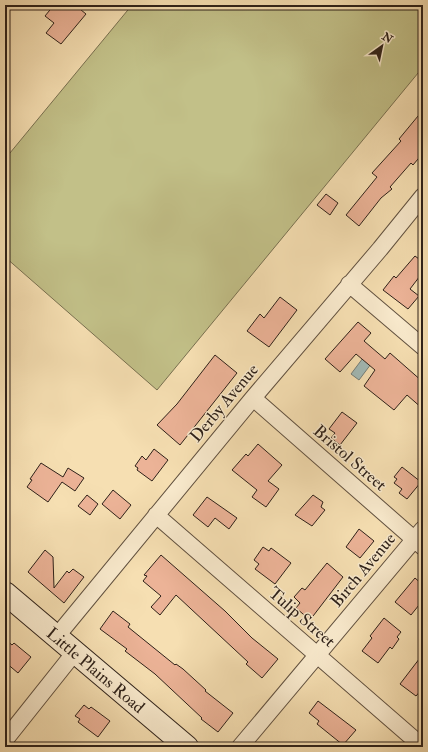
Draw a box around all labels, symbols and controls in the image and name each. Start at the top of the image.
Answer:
north arrow [362,26,402,66]
text: N [379,29,396,47]
street label: Derby Avenue [185,360,264,447]
street label: Bristol Street [309,420,391,496]
street label: Birch Avenue [326,529,400,611]
street label: Tulip Street [264,582,340,653]
street label: Little Plains Road [42,622,150,718]

